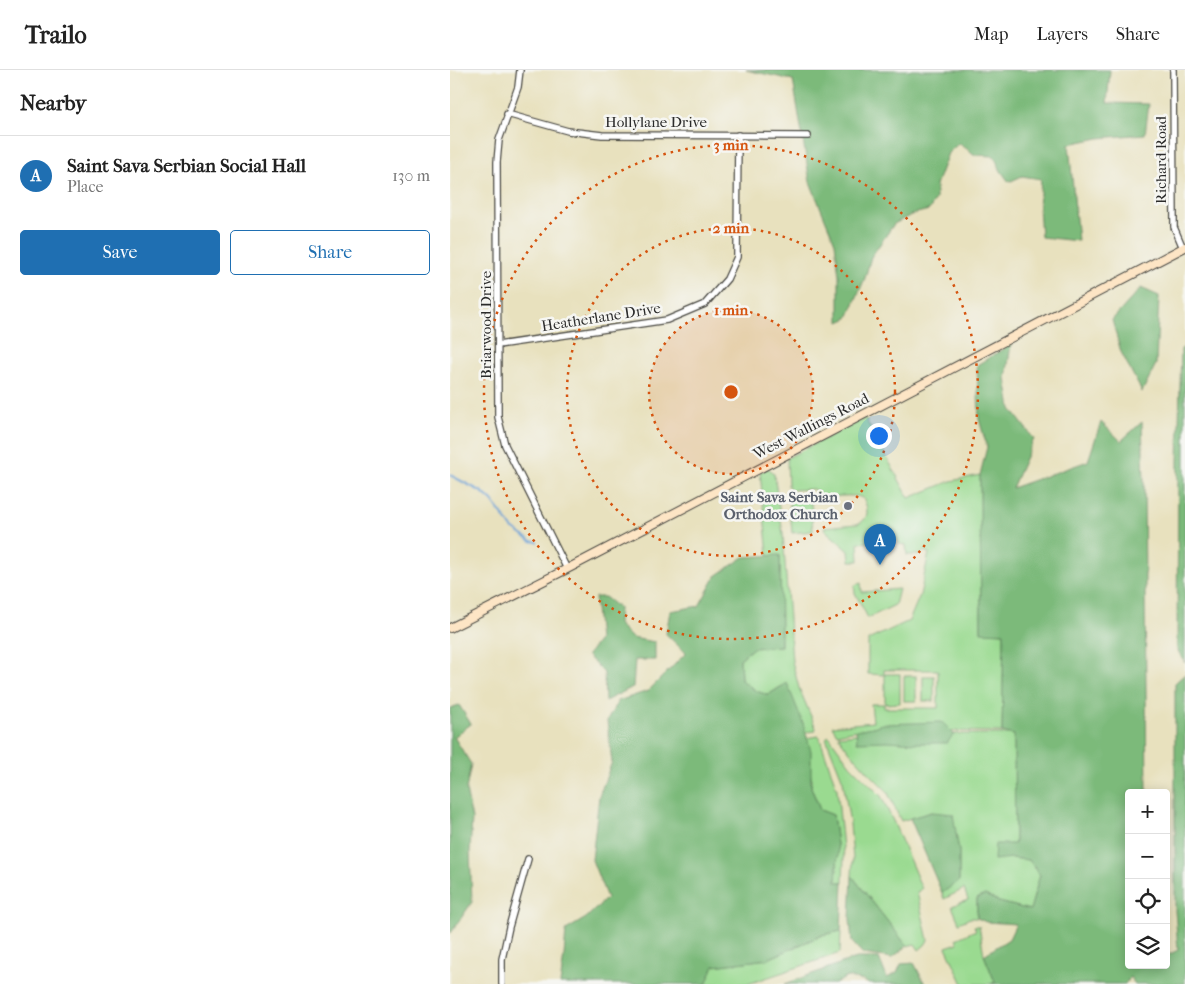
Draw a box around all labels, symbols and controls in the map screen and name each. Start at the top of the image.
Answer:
text: Trailo [25,21,87,49]
text: Map [974,24,1008,45]
text: Layers [1036,24,1088,45]
text: Share [1116,24,1160,45]
text: Nearby [20,91,86,115]
street label: Hollylane Drive [605,113,708,131]
street label: Richard Road [1152,115,1170,204]
text: 3 min [714,136,749,154]
text: Saint Sava Serbian Social Hall [67,155,306,177]
text: A [31,166,41,185]
text: 130 m [392,166,430,185]
text: Place [67,177,103,196]
text: 2 min [713,219,750,237]
button: Save [20,230,220,275]
button: Share [230,230,430,275]
street label: Briarwood Drive [477,270,495,379]
street label: Heatherlane Drive [540,299,662,335]
text: 1 min [714,301,748,319]
centre of rings [722,383,740,401]
street label: West Wallings Road [749,389,873,463]
your location [866,423,892,449]
place label: Saint Sava Serbian Orthodox Church [720,488,839,523]
marker: Saint Sava Serbian Orthodox Church [842,500,854,512]
pin: A [864,524,896,565]
map controls [1125,789,1170,969]
button: + [1125,789,1170,834]
button: − [1125,834,1170,879]
button: locate [1125,879,1170,924]
button: layers [1125,924,1170,969]

